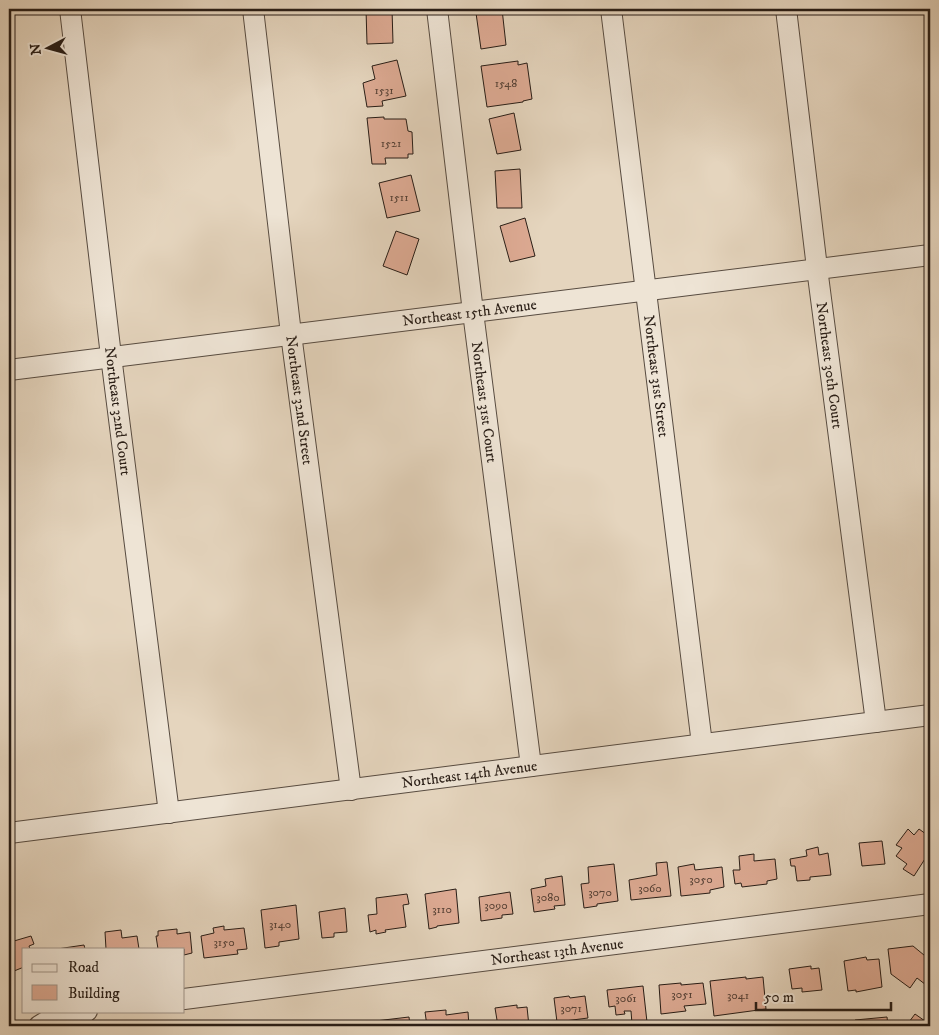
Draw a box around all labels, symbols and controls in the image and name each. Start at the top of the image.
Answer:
north arrow [22,22,72,72]
text: N [26,42,46,56]
house number: 1548 [495,76,517,91]
house number: 1531 [374,83,394,98]
house number: 1521 [381,136,401,151]
house number: 1511 [389,190,409,205]
street label: Northeast 15th Avenue [401,295,538,330]
street label: Northeast 30th Court [812,301,847,430]
street label: Northeast 31st Street [639,314,673,438]
street label: Northeast 32nd Street [282,334,318,466]
street label: Northeast 31st Court [467,340,502,464]
street label: Northeast 32nd Court [100,346,136,477]
street label: Northeast 14th Avenue [400,756,538,792]
house number: 3050 [689,872,713,887]
house number: 3060 [638,881,662,896]
house number: 3070 [588,885,612,900]
house number: 3080 [536,890,560,905]
house number: 3090 [484,898,508,913]
house number: 3110 [432,902,452,917]
house number: 3140 [269,917,291,932]
street label: Northeast 13th Avenue [490,934,624,969]
house number: 3150 [213,935,235,950]
legend [22,948,185,1012]
text: Road [68,958,100,977]
scale bar [756,980,892,1012]
text: Building [68,984,120,1003]
house number: 3051 [671,987,693,1002]
house number: 3041 [727,988,749,1003]
text: 50 m [764,988,794,1007]
house number: 3061 [615,991,637,1006]
house number: 3071 [560,1001,582,1016]

